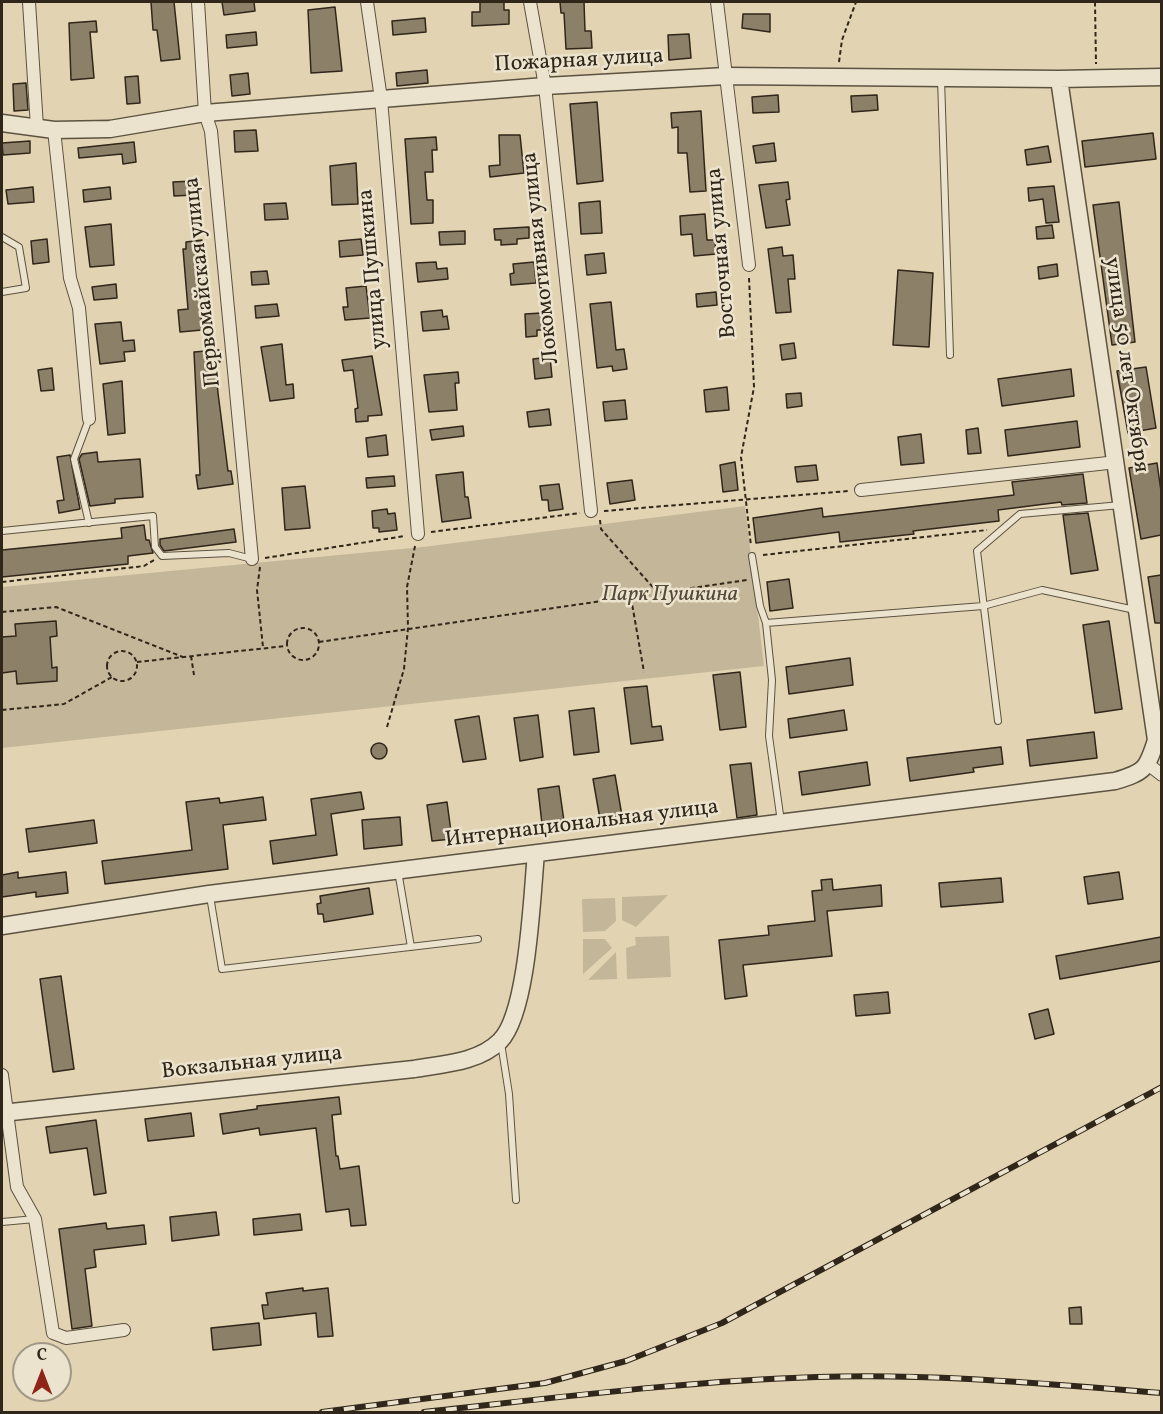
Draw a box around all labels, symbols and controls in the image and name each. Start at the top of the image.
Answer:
street label: Пожарная улица [494,44,664,80]
street label: Локомотивная улица [518,151,566,365]
street label: Восточная улица [702,166,744,340]
street label: Первомайская улица [180,176,228,388]
street label: улица Пушкина [354,188,394,350]
street label: улица 50 лет Октября [1097,256,1153,474]
park label: Парк Пушкина [602,583,738,609]
street label: Интернациональная улица [444,795,720,855]
street label: Вокзальная улица [160,1041,344,1087]
north arrow [12,1342,72,1402]
text: С [37,1345,47,1367]

